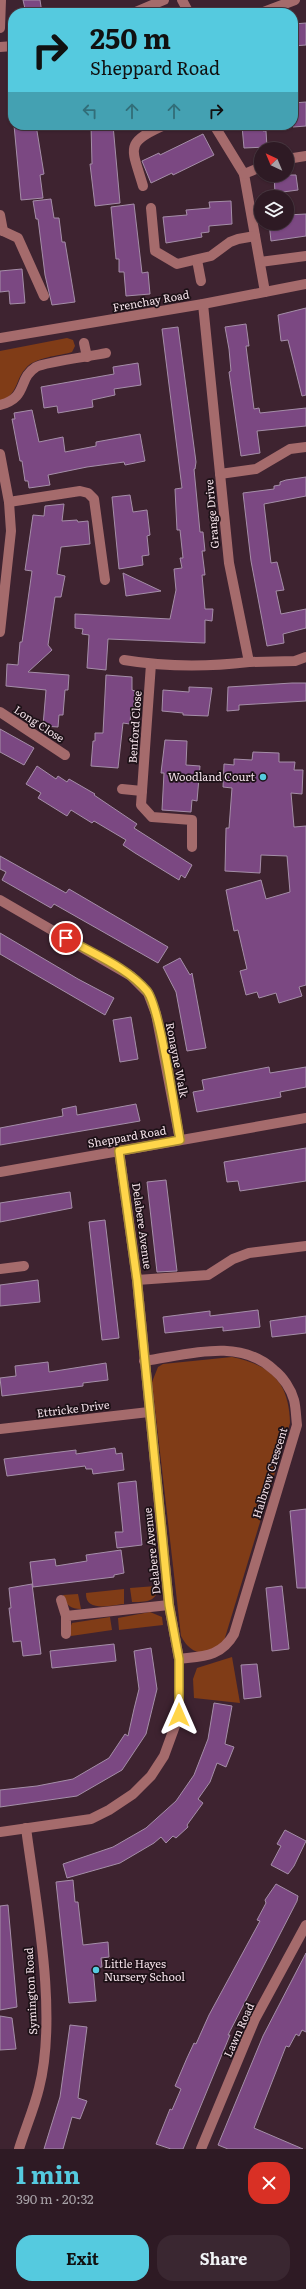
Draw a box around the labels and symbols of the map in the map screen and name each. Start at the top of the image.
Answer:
north arrow [254,142,294,182]
street label: Frenchay Road [111,285,191,315]
street label: Grange Drive [200,479,222,549]
street label: Benford Close [123,690,145,764]
street label: Long Close [11,701,68,746]
place label: Woodland Court [168,768,256,784]
marker: Woodland Court [258,772,268,782]
pin [49,921,83,955]
street label: Ronayne Walk [163,1021,193,1099]
street label: Sheppard Road [86,1121,168,1151]
street label: Delabere Avenue [129,1182,157,1270]
street label: Ettricke Drive [36,1396,110,1420]
street label: Halbrow Crescent [248,1425,291,1520]
street label: Delabere Avenue [138,1507,164,1595]
position arrow [158,1694,200,1736]
street label: Symington Road [20,1947,40,2035]
place label: Little Hayes Nursery School [104,1955,185,1984]
marker: Little Hayes Nursery School [91,1965,101,1975]
street label: Lawn Road [219,2000,257,2059]

